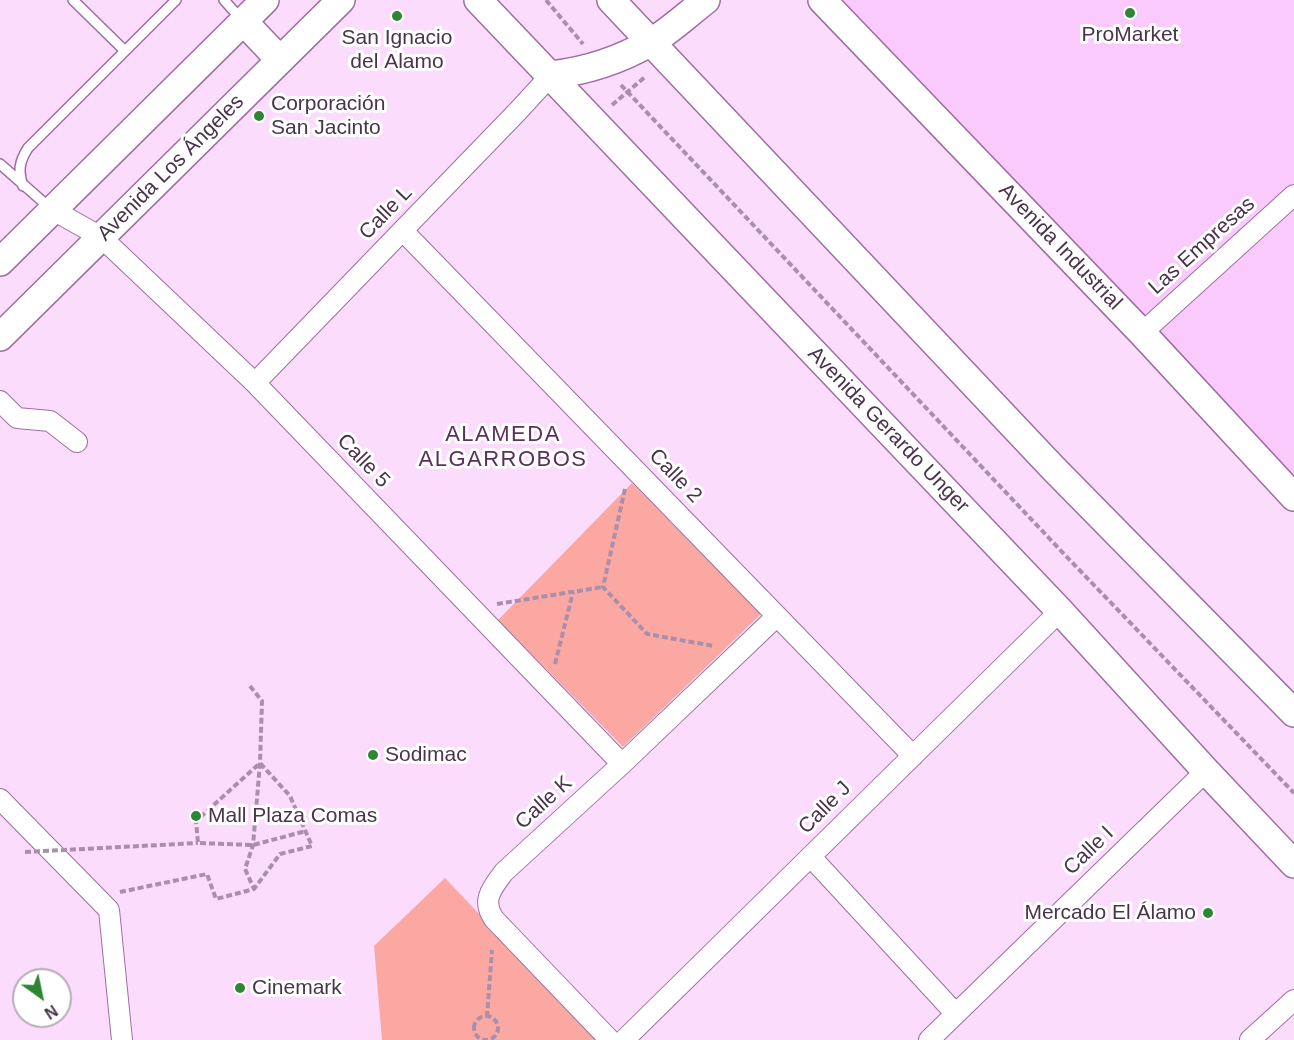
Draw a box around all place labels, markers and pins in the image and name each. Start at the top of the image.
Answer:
marker: ProMarket [1123,6,1137,20]
marker: San Ignacio del Alamo [390,9,404,23]
place label: ProMarket [1082,22,1178,48]
place label: San Ignacio del Alamo [342,25,452,75]
place label: Corporación San Jacinto [271,91,385,141]
marker: Corporación San Jacinto [252,109,266,123]
place label: Sodimac [385,742,467,768]
marker: Sodimac [366,748,380,762]
place label: Mall Plaza Comas [208,803,377,829]
marker: Mall Plaza Comas [189,809,203,823]
place label: Mercado El Álamo [1024,900,1196,926]
marker: Mercado El Álamo [1201,906,1215,920]
place label: Cinemark [252,975,342,1001]
marker: Cinemark [233,981,247,995]

